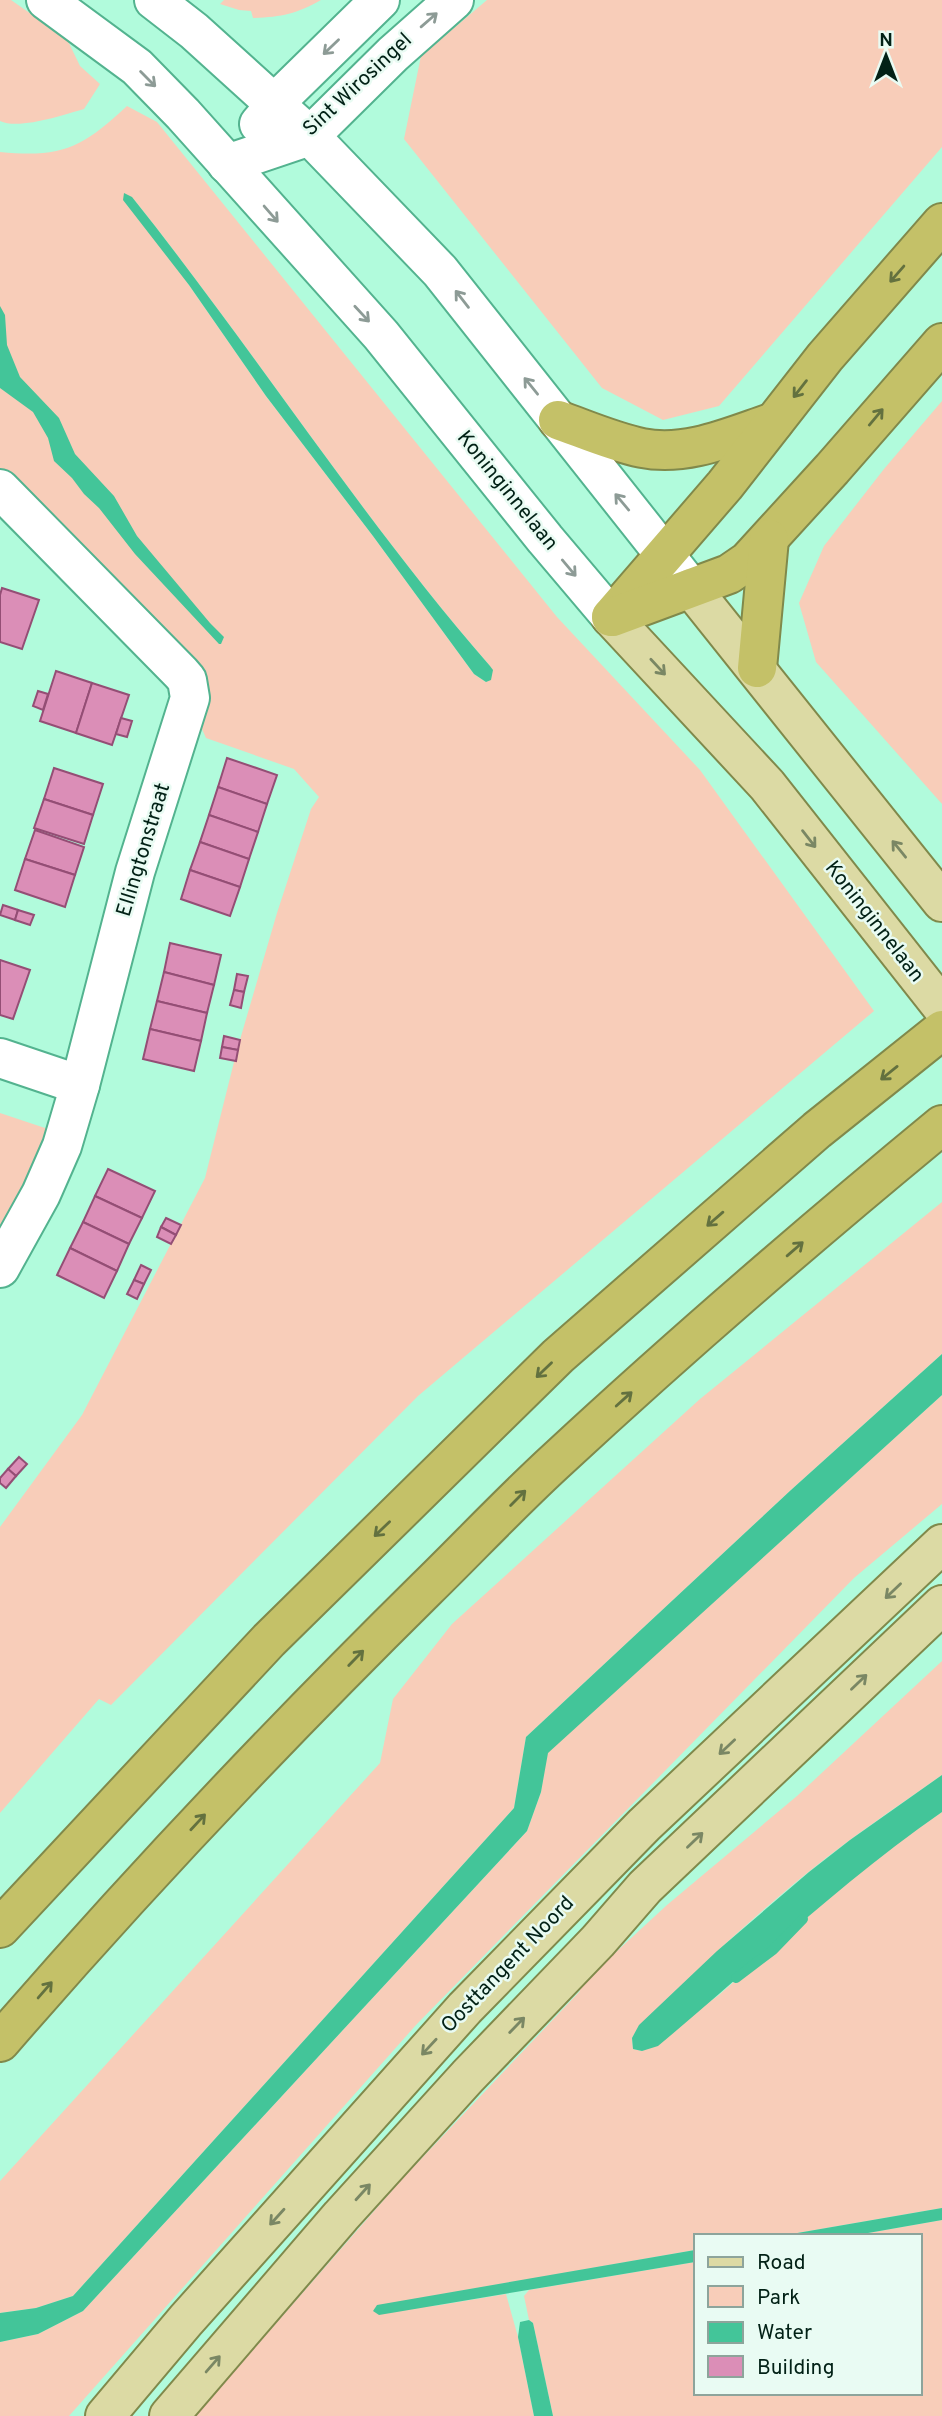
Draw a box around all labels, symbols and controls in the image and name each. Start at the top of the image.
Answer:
one-way arrow [420,12,438,28]
north arrow [851,21,921,91]
street label: Sint Wirosingel [298,27,418,143]
text: N [879,29,893,53]
one-way arrow [323,39,340,56]
one-way arrow [140,70,157,87]
one-way arrow [263,205,279,223]
one-way arrow [889,265,905,283]
one-way arrow [454,290,469,308]
one-way arrow [353,305,370,322]
one-way arrow [524,378,539,396]
one-way arrow [792,380,807,398]
one-way arrow [868,408,884,426]
street label: Koninginnelaan [450,425,564,557]
one-way arrow [614,493,630,511]
one-way arrow [561,558,577,576]
one-way arrow [650,658,667,675]
street label: Ellingtonstraat [111,780,177,920]
one-way arrow [802,829,817,848]
one-way arrow [892,840,907,858]
street label: Koninginnelaan [818,856,930,988]
one-way arrow [880,1065,898,1080]
one-way arrow [706,1211,724,1227]
one-way arrow [785,1241,803,1257]
one-way arrow [536,1361,553,1378]
one-way arrow [615,1391,633,1407]
one-way arrow [509,1490,526,1507]
one-way arrow [374,1521,391,1538]
one-way arrow [885,1583,902,1600]
one-way arrow [348,1650,365,1667]
one-way arrow [850,1674,867,1691]
one-way arrow [718,1739,736,1755]
one-way arrow [189,1813,206,1830]
one-way arrow [686,1831,703,1848]
street label: Oosttangent Noord [436,1891,580,2039]
one-way arrow [37,1981,53,1999]
one-way arrow [509,2017,526,2034]
one-way arrow [421,2038,437,2056]
one-way arrow [354,2184,371,2201]
one-way arrow [269,2208,285,2226]
legend [694,2234,921,2395]
text: Road [757,2250,806,2277]
text: Park [757,2285,800,2312]
text: Water [757,2320,812,2347]
one-way arrow [205,2355,221,2373]
text: Building [757,2355,835,2382]

